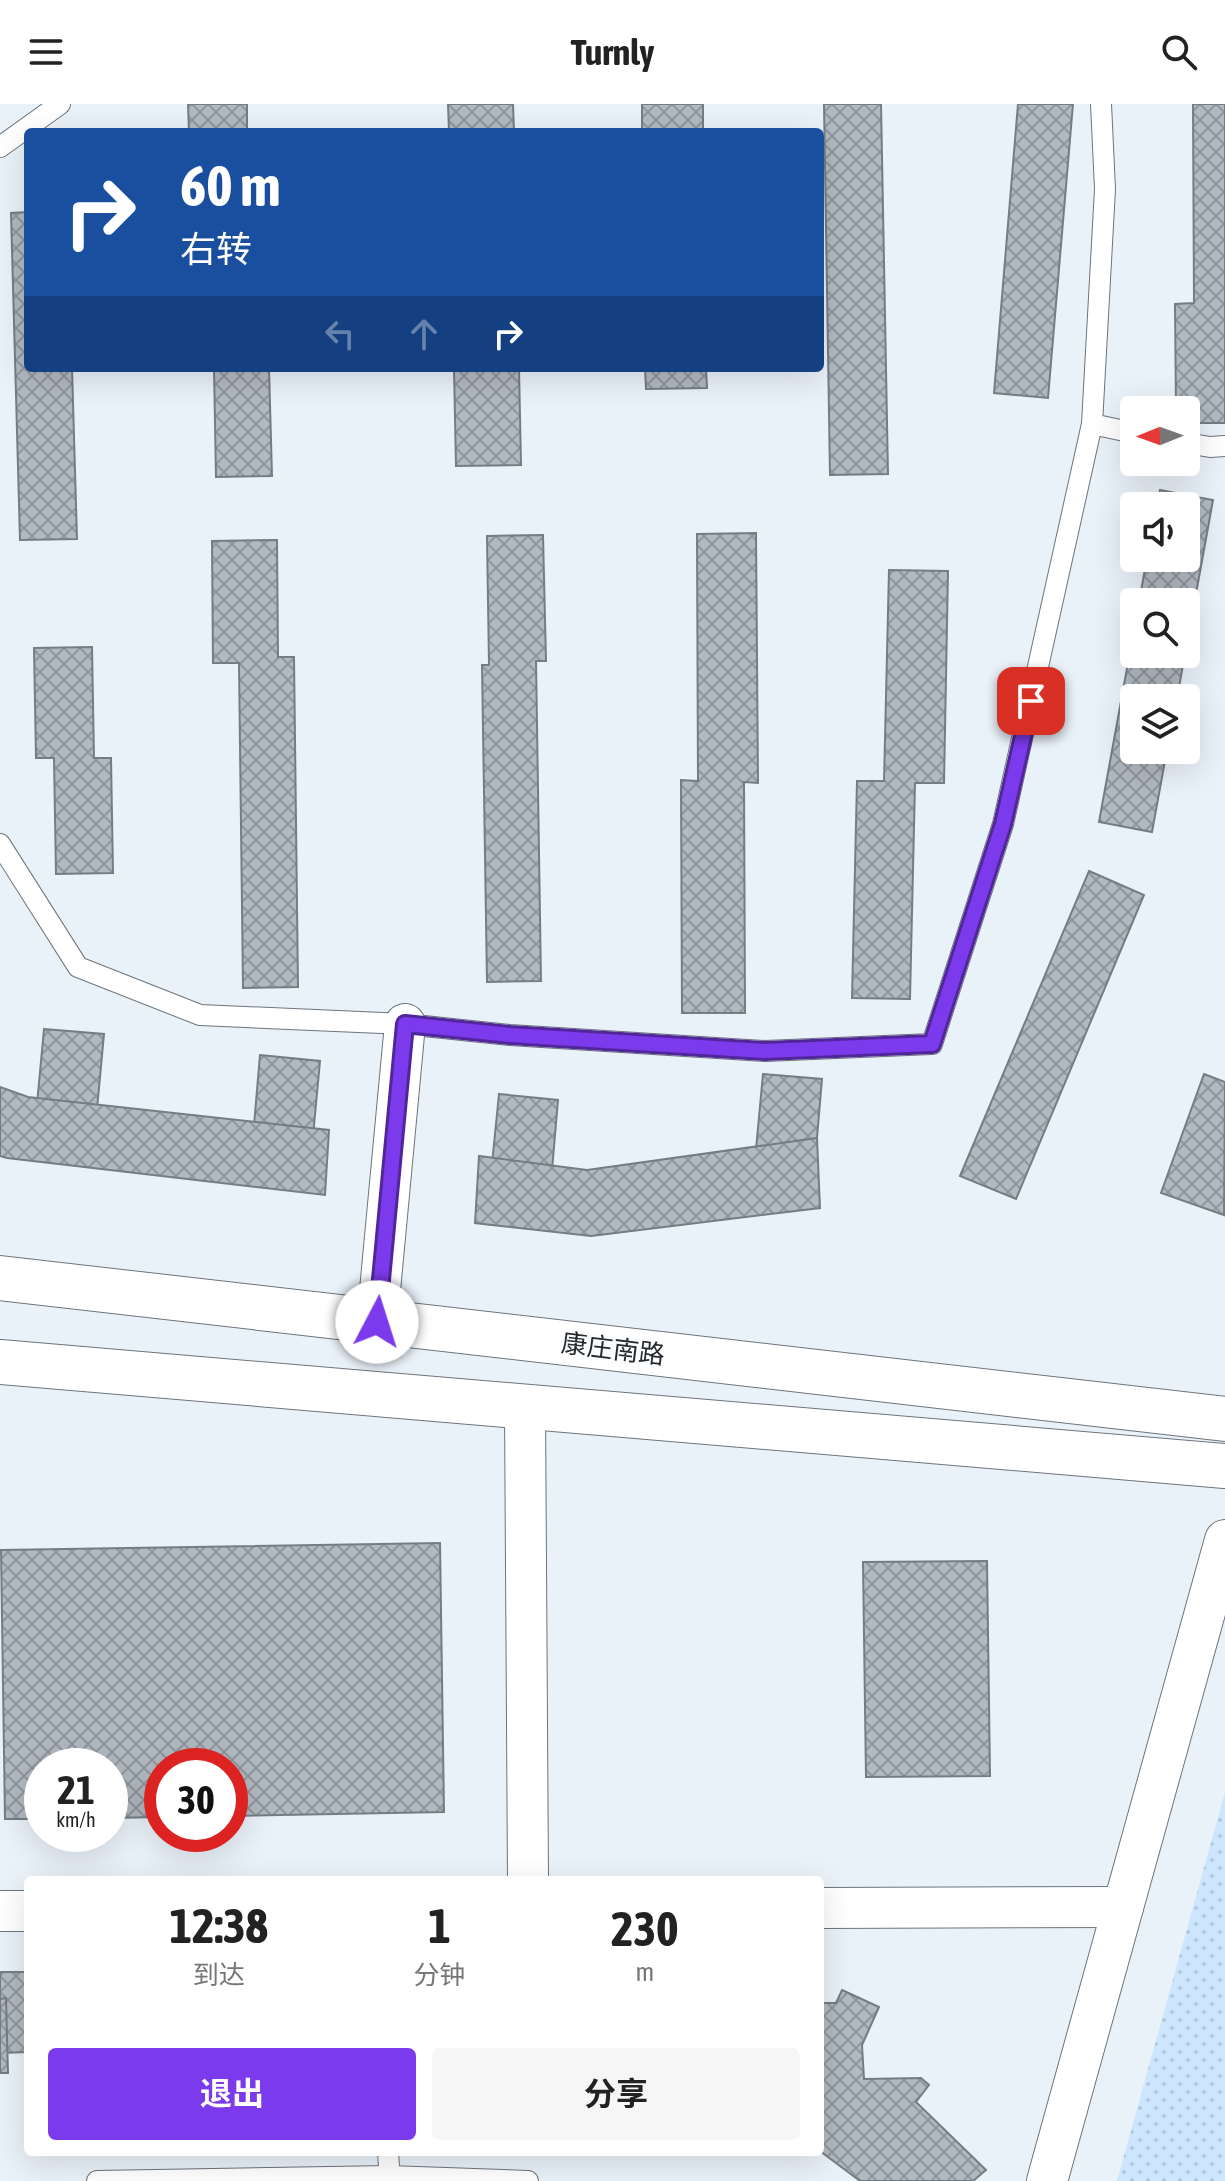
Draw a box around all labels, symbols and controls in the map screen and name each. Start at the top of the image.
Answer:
icon: menu [24,30,68,74]
icon: search [1157,30,1201,74]
text: Turnly [571,31,654,73]
text: 60 m [180,154,281,218]
icon: right [48,160,152,264]
text: 右转 [180,228,252,270]
icon: left [318,312,362,356]
icon: ahead [402,312,446,356]
icon: right [486,312,530,356]
north arrow [1120,396,1200,476]
map controls [1120,396,1200,764]
button: sound [1120,492,1200,572]
button: search [1120,588,1200,668]
pin [997,667,1065,735]
icon: arrive [1009,679,1053,723]
button: layers [1120,684,1200,764]
position arrow [335,1280,419,1364]
street label: 康庄南路 [560,1328,666,1370]
speed limit sign: 30 [144,1748,248,1852]
text: 21 [57,1767,95,1812]
text: km/h [56,1808,96,1831]
text: 12:38 [169,1898,268,1953]
text: 1 [428,1898,451,1953]
text: 230 [611,1901,679,1956]
text: m [635,1957,654,1987]
text: 到达 [193,1960,245,1990]
text: 分钟 [414,1960,466,1990]
button: 退出 [48,2048,416,2140]
button: 分享 [432,2048,800,2140]

